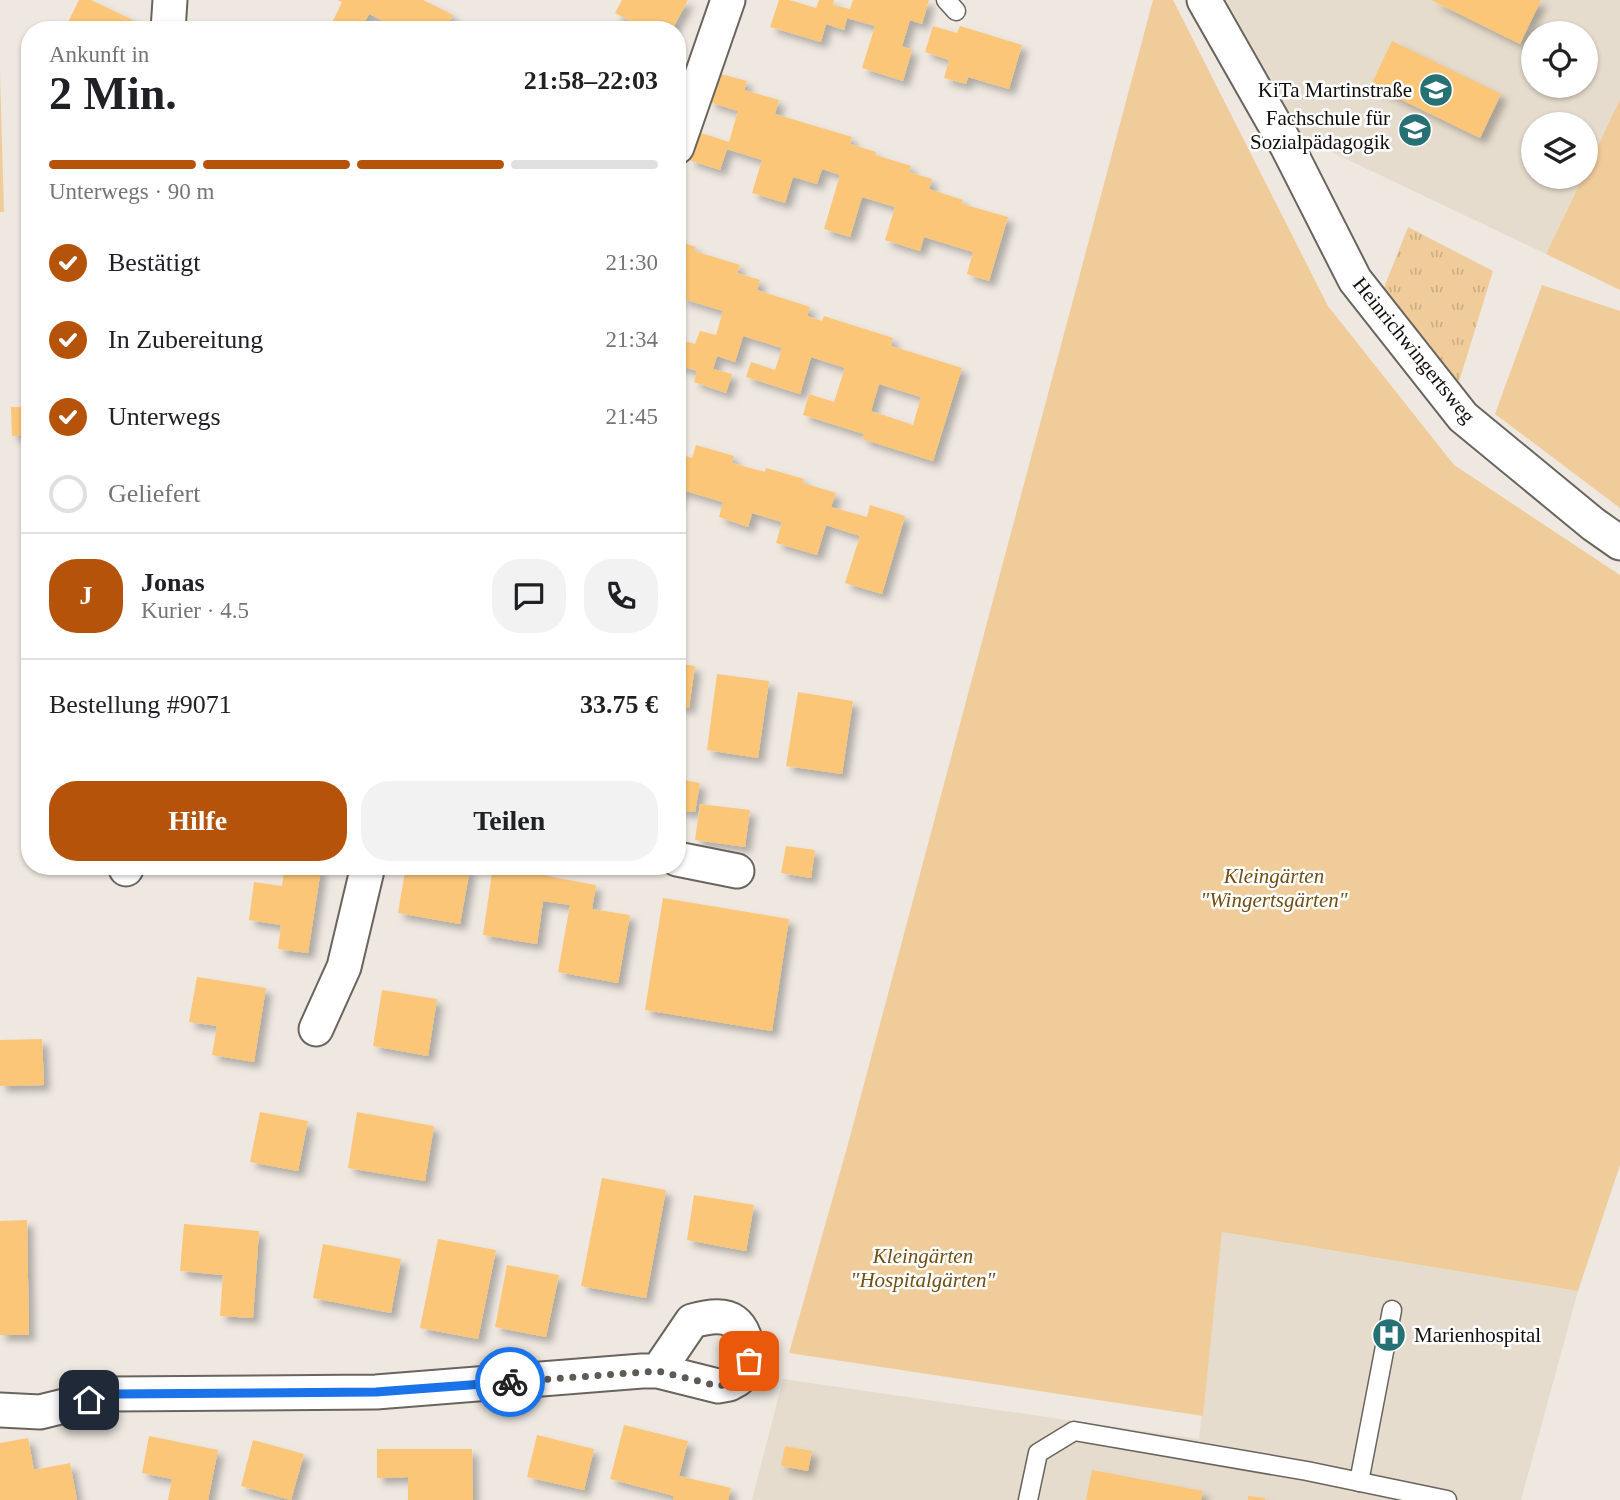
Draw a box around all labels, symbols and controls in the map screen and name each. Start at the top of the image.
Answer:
map controls [1521,21,1598,189]
button: locate [1521,21,1598,98]
text: Ankunft in [49,42,149,67]
text: 21:58–22:03 [524,66,658,95]
text: 2 Min. [49,68,177,119]
school or university icon: KiTa Martinstraße [1417,71,1455,109]
place label: KiTa Martinstraße [1258,78,1412,102]
place label: Fachschule für Sozialpädagogik [1250,106,1390,154]
school or university icon: Fachschule für Sozialpädagogik [1396,111,1434,149]
button: layers [1521,112,1598,189]
text: Unterwegs · 90 m [49,179,214,204]
icon: check [49,244,87,282]
text: Bestätigt [108,248,200,277]
text: 21:30 [606,250,658,275]
street label: Heinrichwingertsweg [1348,272,1481,428]
icon: check [49,321,87,359]
text: In Zubereitung [108,325,263,354]
text: 21:34 [606,327,658,352]
icon: check [49,398,87,436]
text: Unterwegs [108,402,221,431]
text: 21:45 [606,404,658,429]
text: Geliefert [108,479,200,508]
button: chat [492,559,566,633]
button: phone [584,559,658,633]
text: Jonas [141,568,205,597]
text: J [80,581,93,610]
text: Kurier · 4.5 [141,598,249,623]
text: Bestellung #9071 [49,690,232,719]
text: 33.75 € [580,690,658,719]
button: Hilfe [49,781,347,861]
button: Teilen [361,781,658,861]
park label: Kleingärten "Wingertsgärten" [1200,864,1348,912]
park label: Kleingärten "Hospitalgärten" [851,1244,996,1292]
hospital icon: Marienhospital [1370,1316,1408,1354]
place label: Marienhospital [1414,1323,1541,1347]
pin [719,1331,779,1391]
icon: bag [730,1342,768,1380]
courier [475,1347,545,1417]
icon: bike [491,1363,529,1401]
pin [59,1370,119,1430]
icon: home [70,1381,108,1419]

